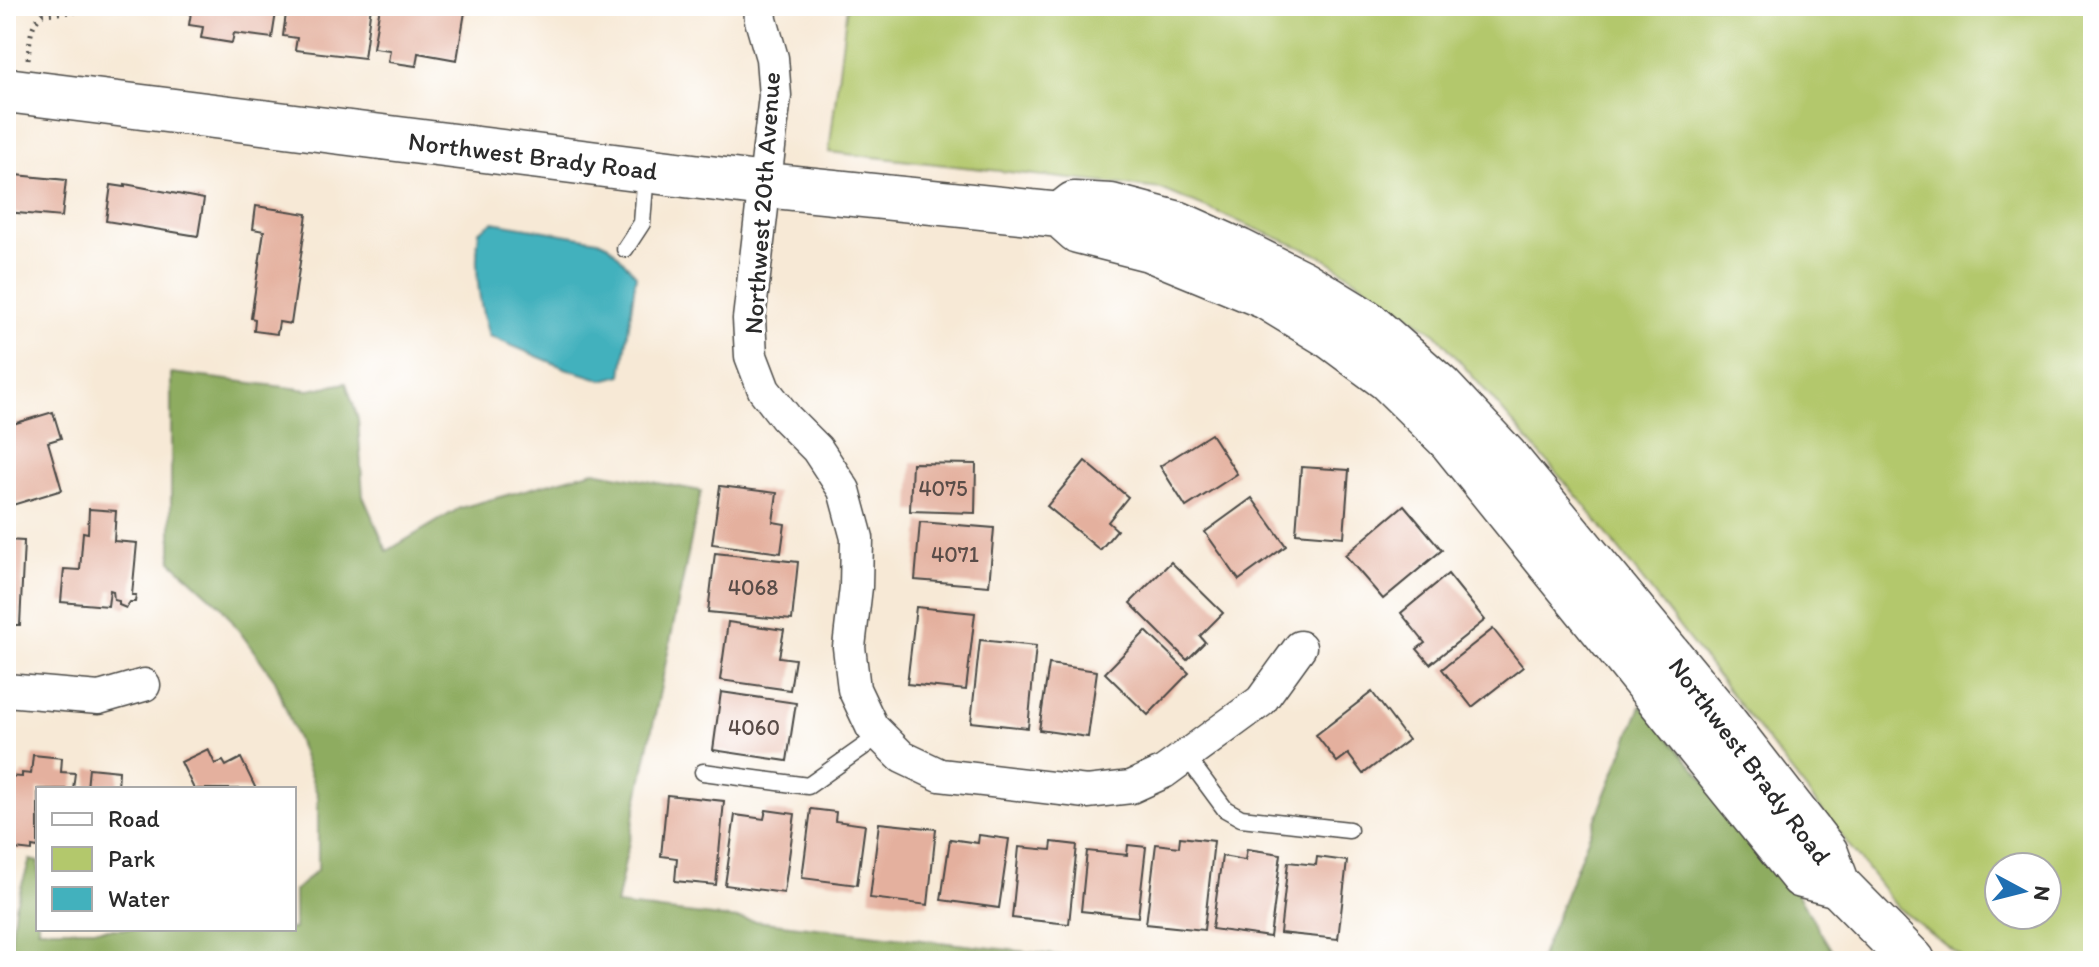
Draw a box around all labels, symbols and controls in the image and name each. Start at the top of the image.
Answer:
street label: Northwest 20th Avenue [737,71,787,335]
street label: Northwest Brady Road [406,125,660,187]
house number: 4075 [918,475,968,502]
house number: 4071 [931,541,979,568]
house number: 4068 [728,574,778,601]
street label: Northwest Brady Road [1662,651,1839,871]
house number: 4060 [728,714,780,741]
legend [36,787,296,931]
text: Road [108,804,160,833]
text: Park [108,844,155,873]
north arrow [1983,851,2063,931]
text: Water [108,884,170,913]
text: N [2028,884,2057,902]

